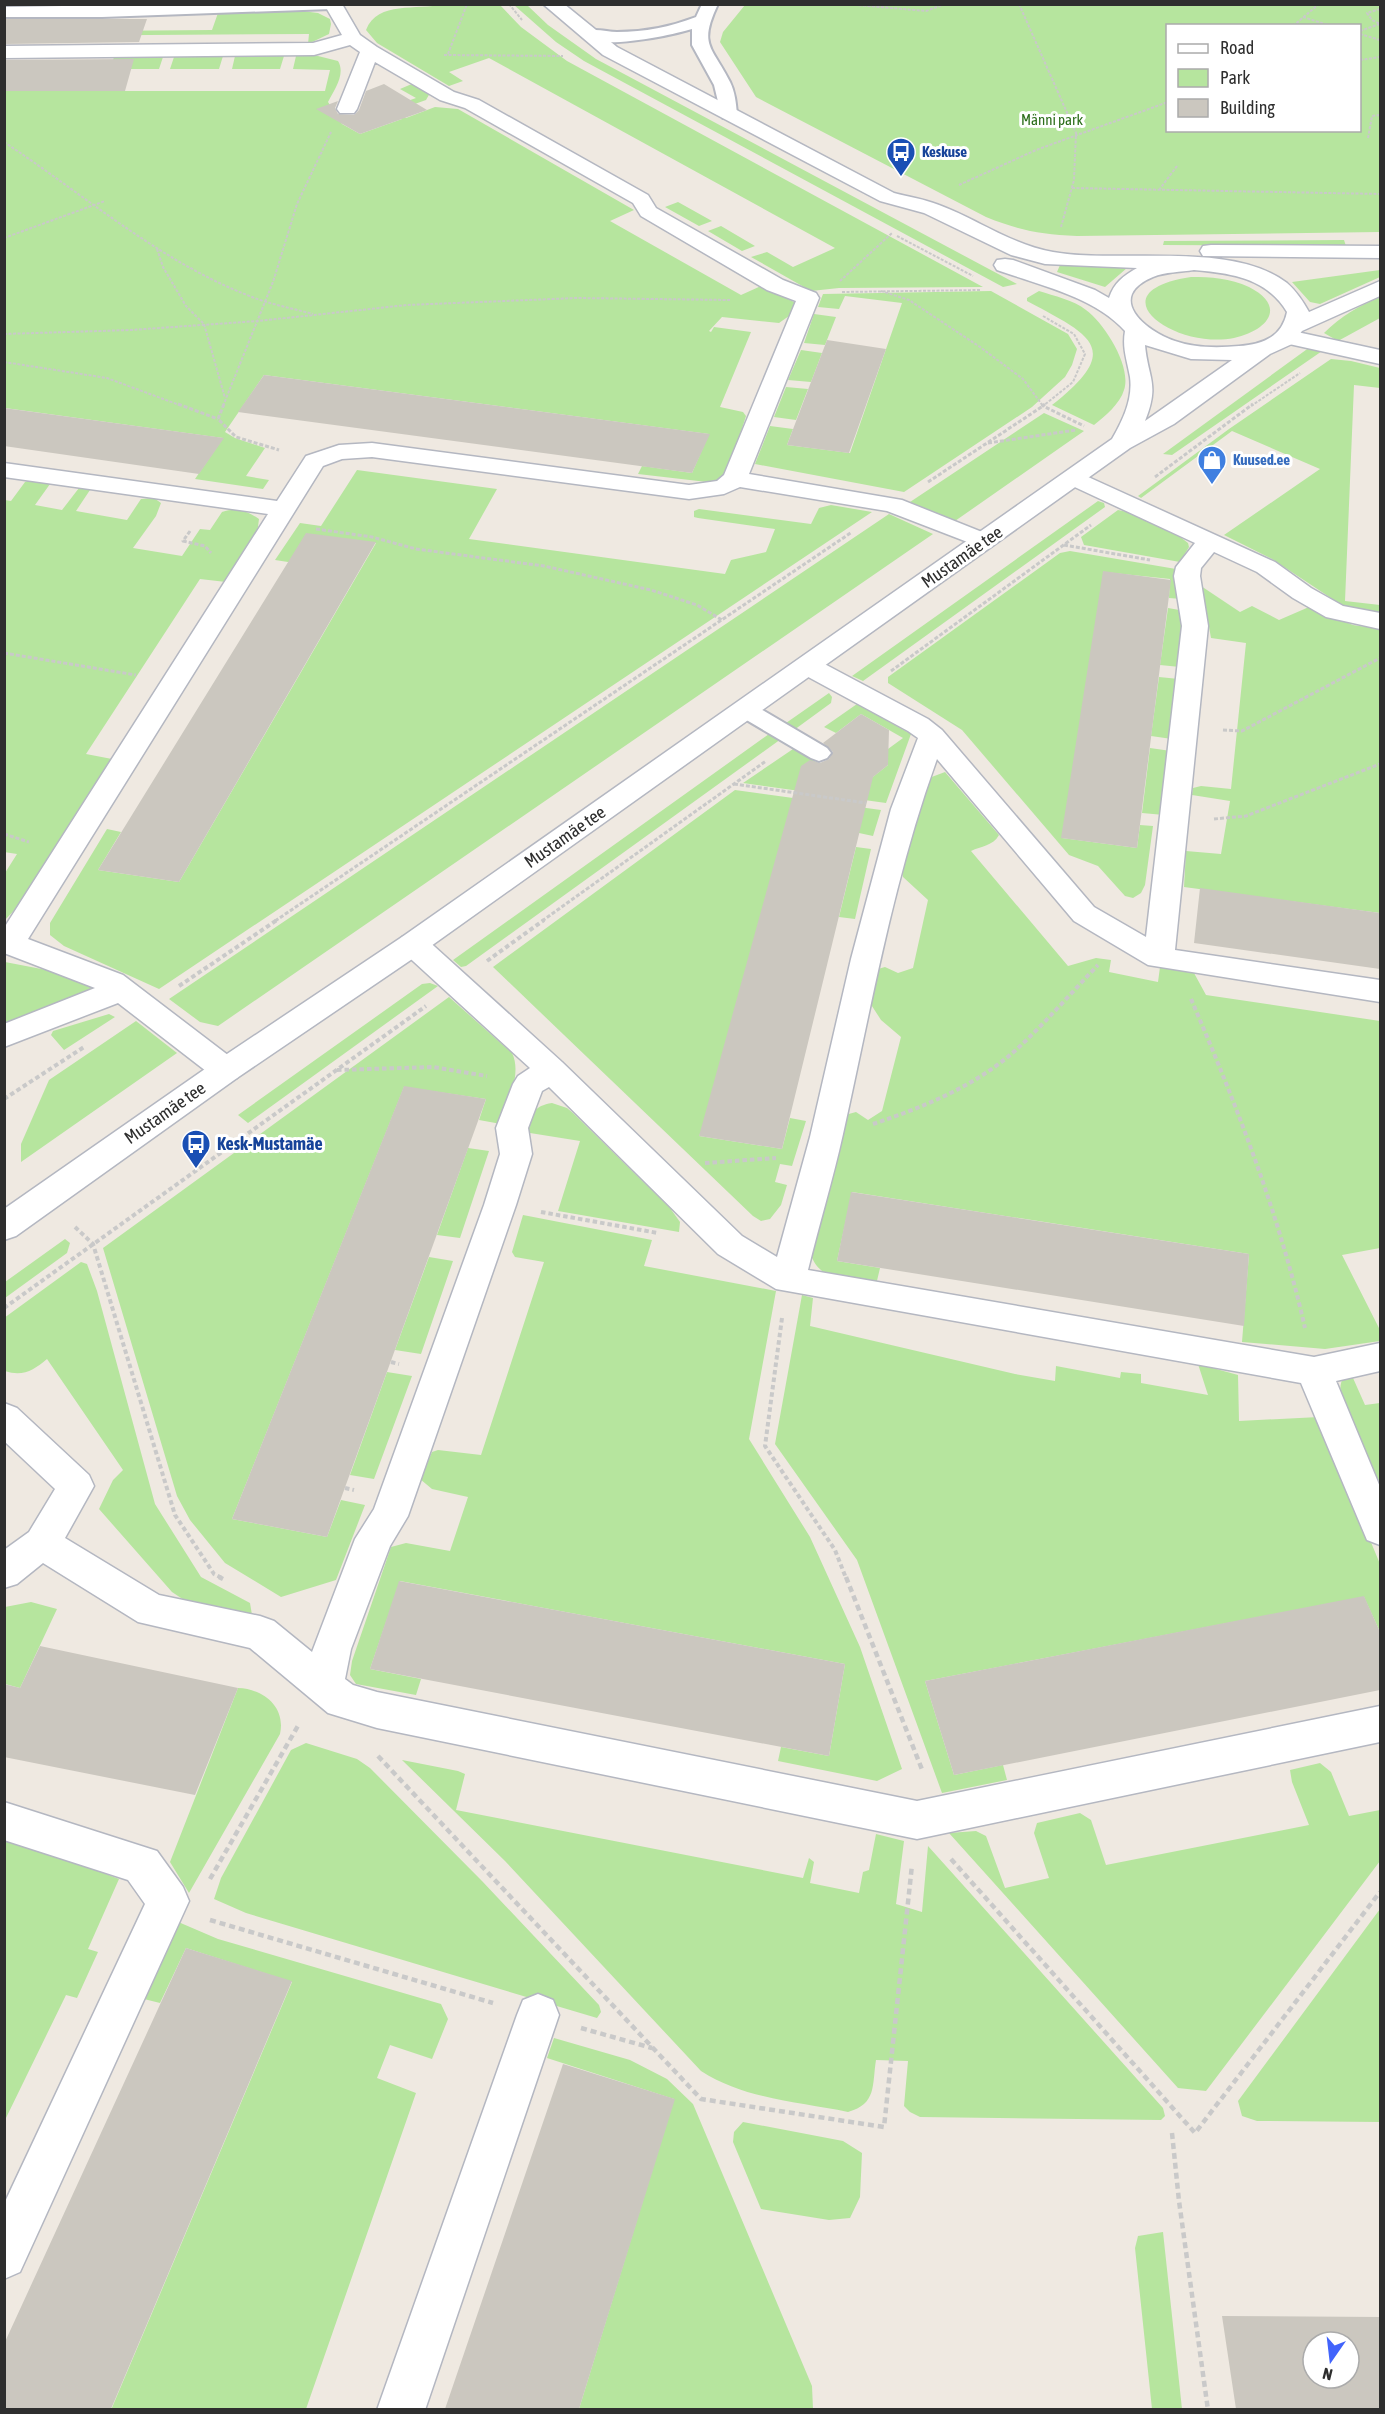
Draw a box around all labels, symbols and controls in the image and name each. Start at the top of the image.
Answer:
legend [1166,24,1361,132]
text: Road [1220,37,1254,58]
text: Park [1220,67,1250,88]
text: Building [1220,97,1275,118]
park label: Männi park [1021,111,1083,128]
bus stop icon: Keskuse [885,136,917,178]
place label: Keskuse [922,143,967,160]
shop icon: Kuused.ee [1196,444,1228,486]
place label: Kuused.ee [1233,451,1290,468]
street label: Mustamäe tee [917,521,1006,592]
street label: Mustamäe tee [520,801,609,872]
street label: Mustamäe tee [120,1077,209,1148]
bus stop icon: Kesk-Mustamäe [180,1128,212,1170]
place label: Kesk-Mustamäe [217,1133,323,1154]
north arrow [1301,2330,1361,2390]
text: N [1321,2365,1334,2384]

